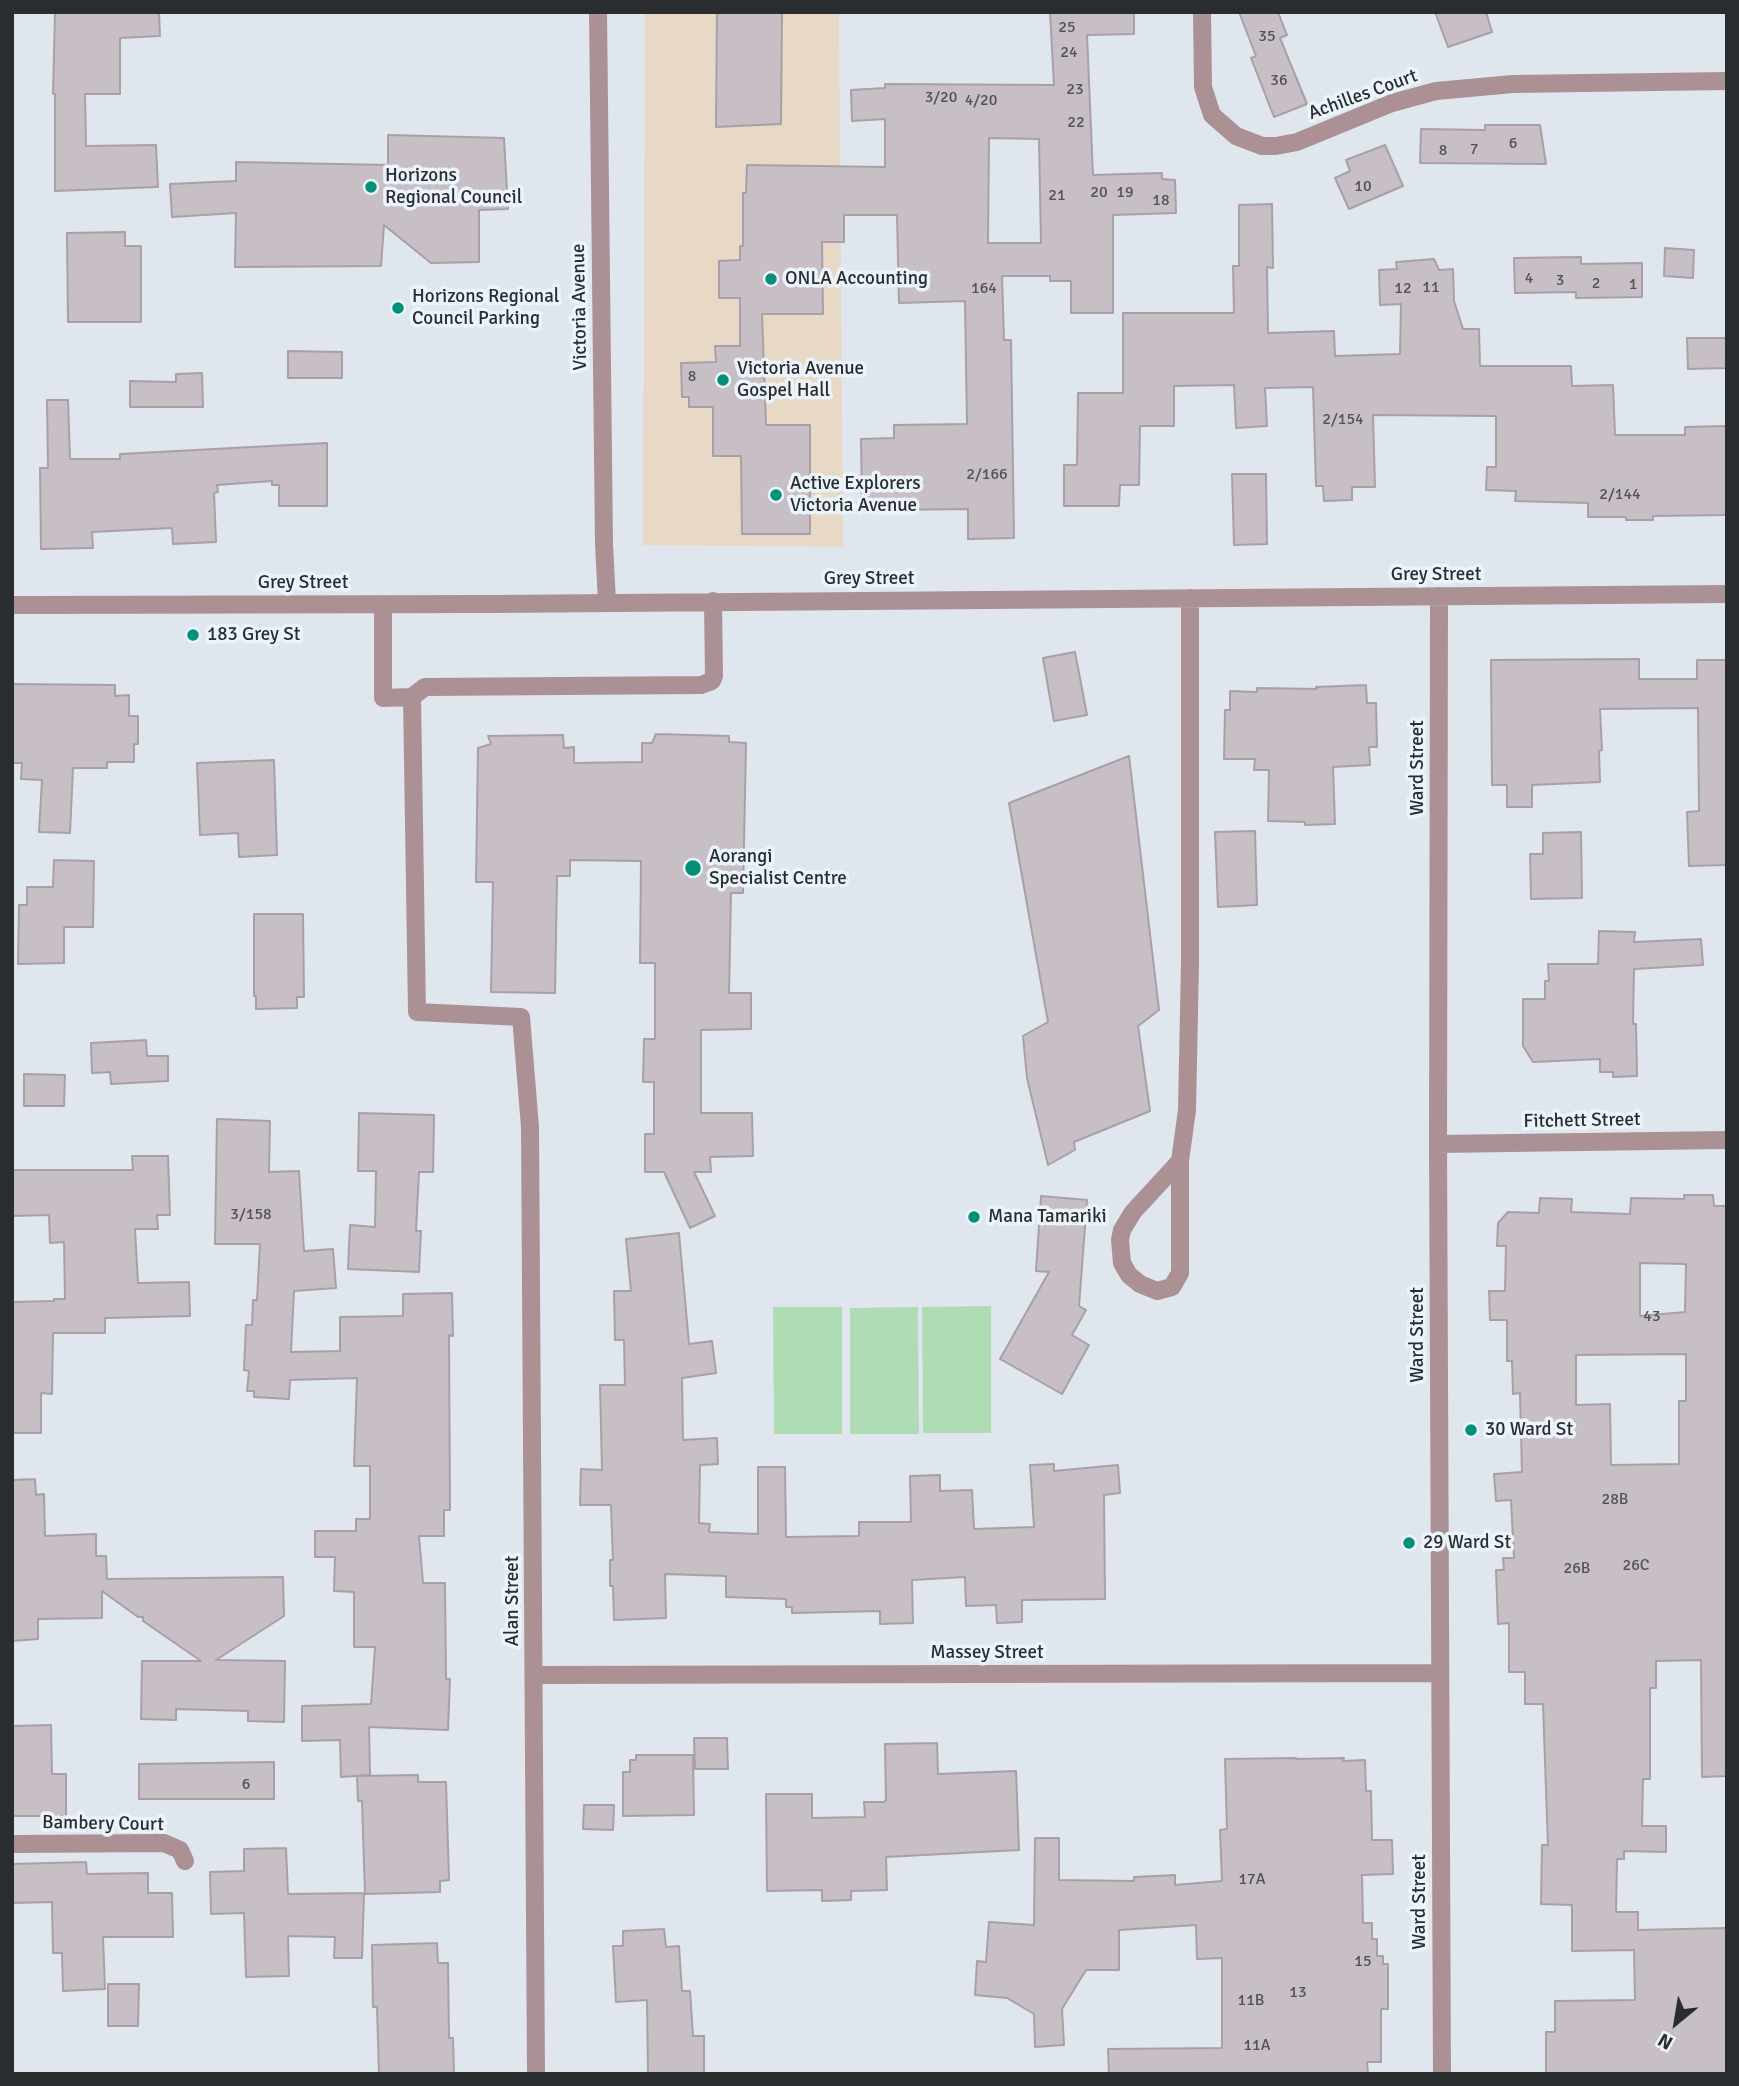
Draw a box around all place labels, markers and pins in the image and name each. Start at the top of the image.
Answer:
place label: Horizons Regional Council [385,165,522,209]
marker: Horizons Regional Council [363,179,379,195]
place label: ONLA Accounting [785,268,928,290]
marker: ONLA Accounting [763,271,779,287]
place label: Horizons Regional Council Parking [412,286,559,330]
marker: Horizons Regional Council Parking [390,300,406,316]
place label: Victoria Avenue Gospel Hall [737,358,864,402]
marker: Victoria Avenue Gospel Hall [715,372,731,388]
place label: Active Explorers Victoria Avenue [790,473,921,517]
marker: Active Explorers Victoria Avenue [768,487,784,503]
place label: 183 Grey St [207,624,300,646]
marker: 183 Grey St [185,627,201,643]
place label: Aorangi Specialist Centre [709,846,847,890]
marker: Aorangi Specialist Centre [683,858,703,878]
place label: Mana Tamariki [988,1206,1107,1228]
marker: Mana Tamariki [966,1209,982,1225]
place label: 30 Ward St [1485,1419,1573,1441]
marker: 30 Ward St [1463,1422,1479,1438]
place label: 29 Ward St [1423,1532,1511,1554]
marker: 29 Ward St [1401,1535,1417,1551]

